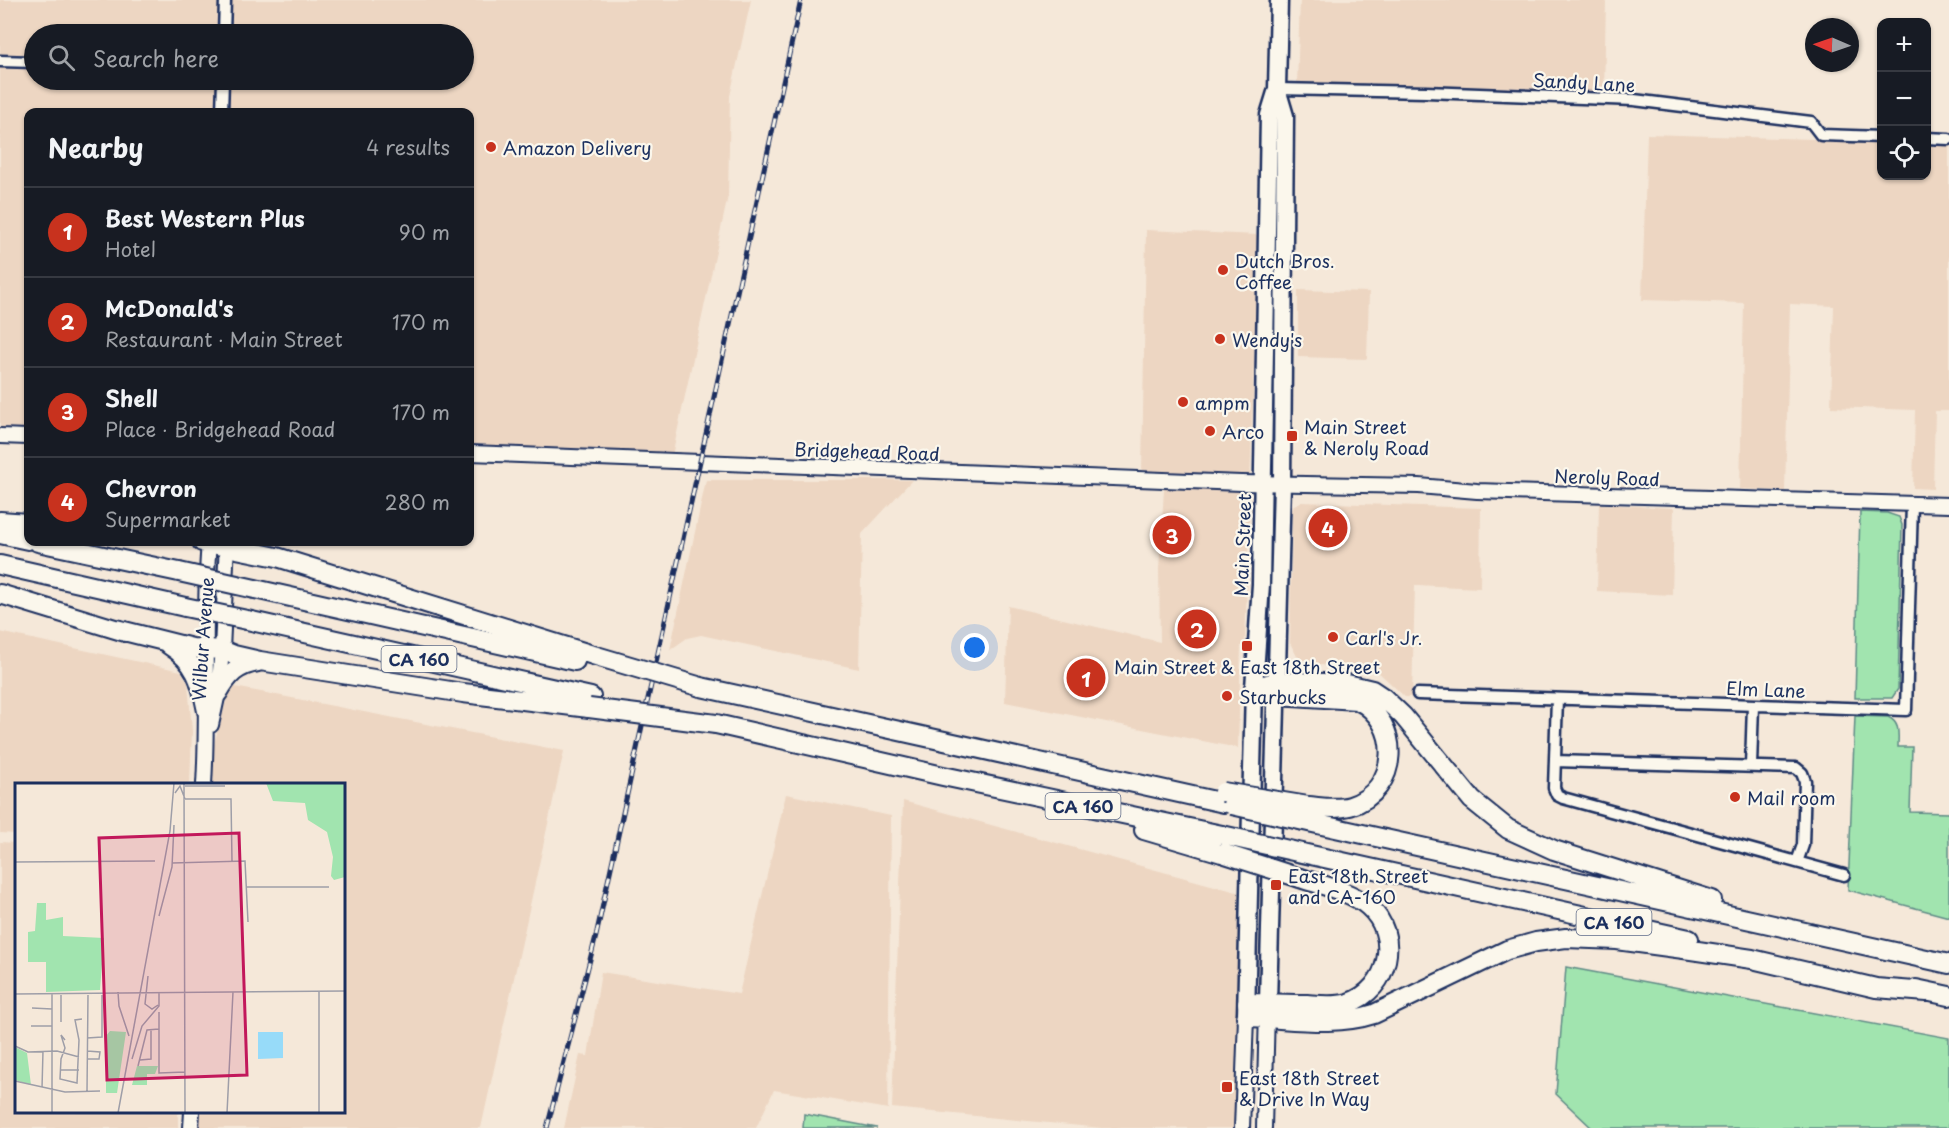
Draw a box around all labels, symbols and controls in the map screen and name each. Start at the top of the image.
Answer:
north arrow [1805,18,1859,72]
map controls [1877,18,1931,180]
button: + [1877,18,1931,72]
search box [24,24,474,90]
icon: search [45,41,78,74]
text: Search here [93,41,219,74]
street label: Sandy Lane [1532,66,1636,98]
button: − [1877,72,1931,126]
button: locate [1877,126,1931,180]
text: Nearby [48,128,143,167]
text: 4 results [366,132,450,162]
place label: Amazon Delivery [503,134,652,161]
marker: Amazon Delivery [484,140,498,154]
text: Best Western Plus [105,201,305,234]
text: 1 [63,217,72,247]
text: 90 m [399,217,450,247]
text: Hotel [105,234,156,264]
place label: Dutch Bros. Coffee [1235,247,1335,295]
marker: Dutch Bros. Coffee [1216,263,1230,277]
text: McDonald's [105,291,234,324]
text: 2 [60,307,75,337]
text: 170 m [392,307,450,337]
text: Restaurant · Main Street [105,324,343,354]
place label: Wendy's [1232,326,1302,353]
marker: Wendy's [1213,332,1227,346]
text: Shell [105,381,158,414]
place label: ampm [1195,389,1250,416]
marker: ampm [1176,395,1190,409]
text: 3 [61,397,74,427]
text: 170 m [392,397,450,427]
place label: Main Street & Neroly Road [1304,413,1429,461]
text: Place · Bridgehead Road [105,414,336,444]
place label: Arco [1222,418,1264,445]
marker: Arco [1203,424,1217,438]
marker: Main Street & Neroly Road [1285,429,1299,443]
street label: Bridgehead Road [794,435,940,467]
street label: Neroly Road [1554,462,1660,492]
text: Chevron [105,471,197,504]
text: 4 [61,487,74,517]
text: 280 m [385,487,450,517]
street label: Main Street [1227,493,1257,597]
text: Supermarket [105,504,231,534]
pin: 4 [1308,506,1348,550]
pin: 3 [1152,512,1192,558]
street label: Wilbur Avenue [184,576,220,702]
pin: 2 [1178,606,1216,652]
place label: Carl's Jr. [1345,624,1422,651]
marker: Carl's Jr. [1326,630,1340,644]
your location [960,633,989,662]
marker: Main Street & East 18th Street [1240,639,1254,653]
road number: CA 160 [382,646,456,672]
place label: Main Street & East 18th Street [1114,653,1380,680]
pin: 1 [1066,656,1106,700]
street label: Elm Lane [1726,674,1806,704]
place label: Starbucks [1239,683,1326,710]
marker: Starbucks [1220,689,1234,703]
inset map [15,783,345,1113]
place label: Mail room [1747,784,1836,811]
marker: Mail room [1728,790,1742,804]
road number: CA 160 [1046,793,1120,819]
place label: East 18th Street and CA-160 [1288,862,1428,910]
marker: East 18th Street and CA-160 [1269,878,1283,892]
road number: CA 160 [1576,909,1652,935]
place label: East 18th Street & Drive In Way [1239,1064,1379,1112]
marker: East 18th Street & Drive In Way [1220,1080,1234,1094]

